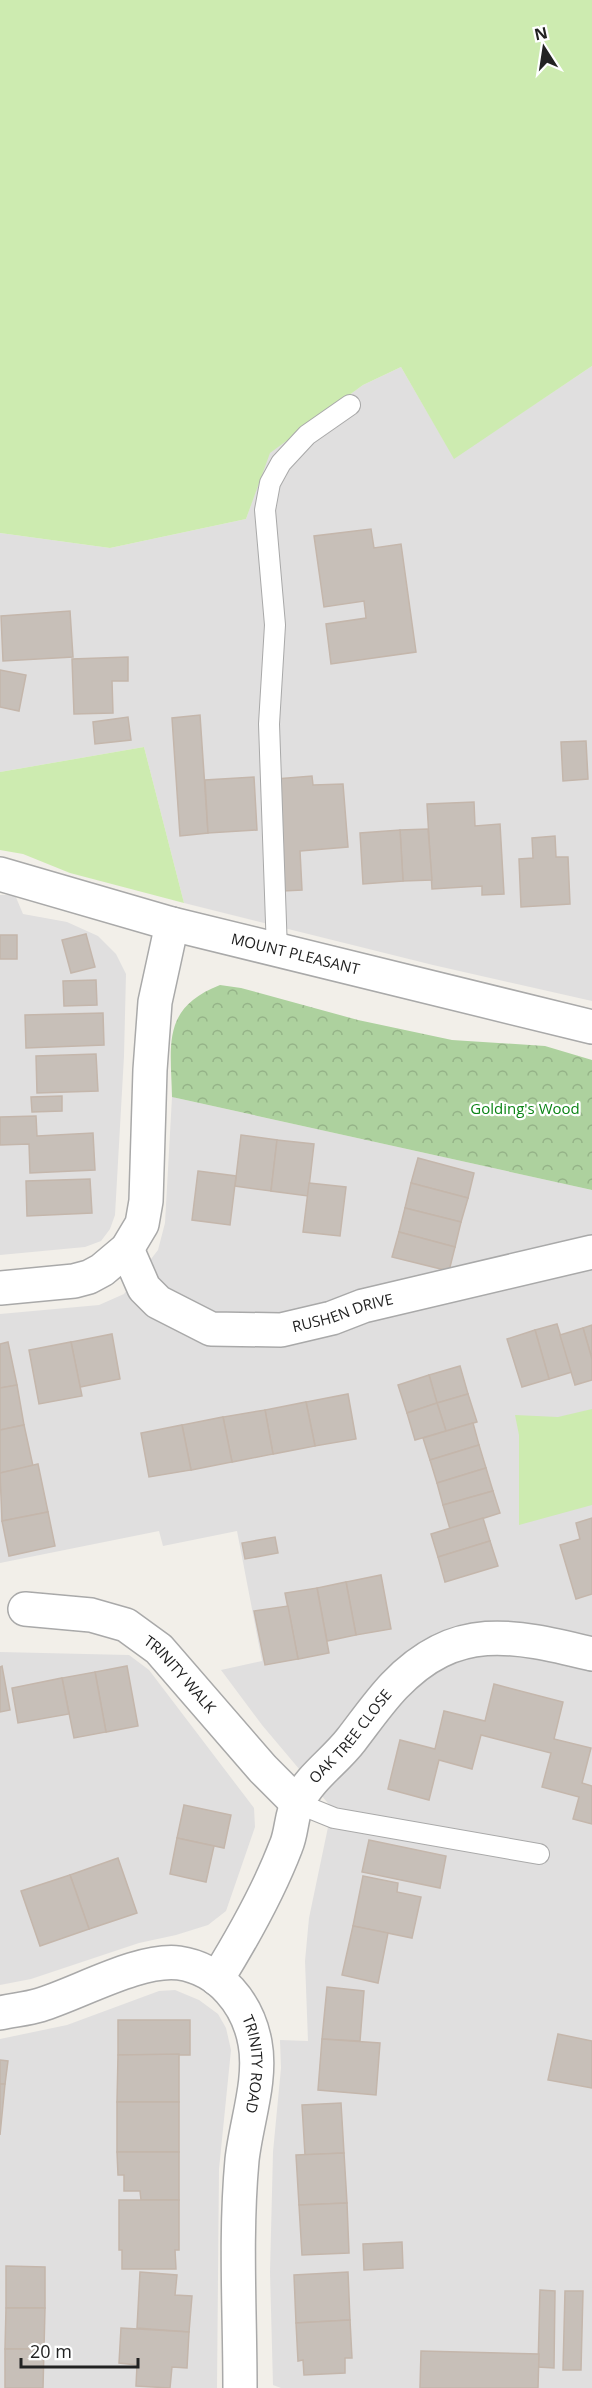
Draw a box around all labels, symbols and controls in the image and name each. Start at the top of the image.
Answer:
north arrow [514,18,574,78]
text: N [532,21,550,45]
street label: MOUNT PLEASANT [229,928,362,979]
park label: Golding's Wood [470,1098,580,1118]
street label: RUSHEN DRIVE [290,1288,395,1336]
street label: TRINITY WALK [140,1630,221,1717]
street label: OAK TREE CLOSE [304,1685,396,1787]
street label: TRINITY ROAD [238,2012,268,2115]
scale bar [21,2331,138,2369]
text: 20 m [30,2339,72,2363]

